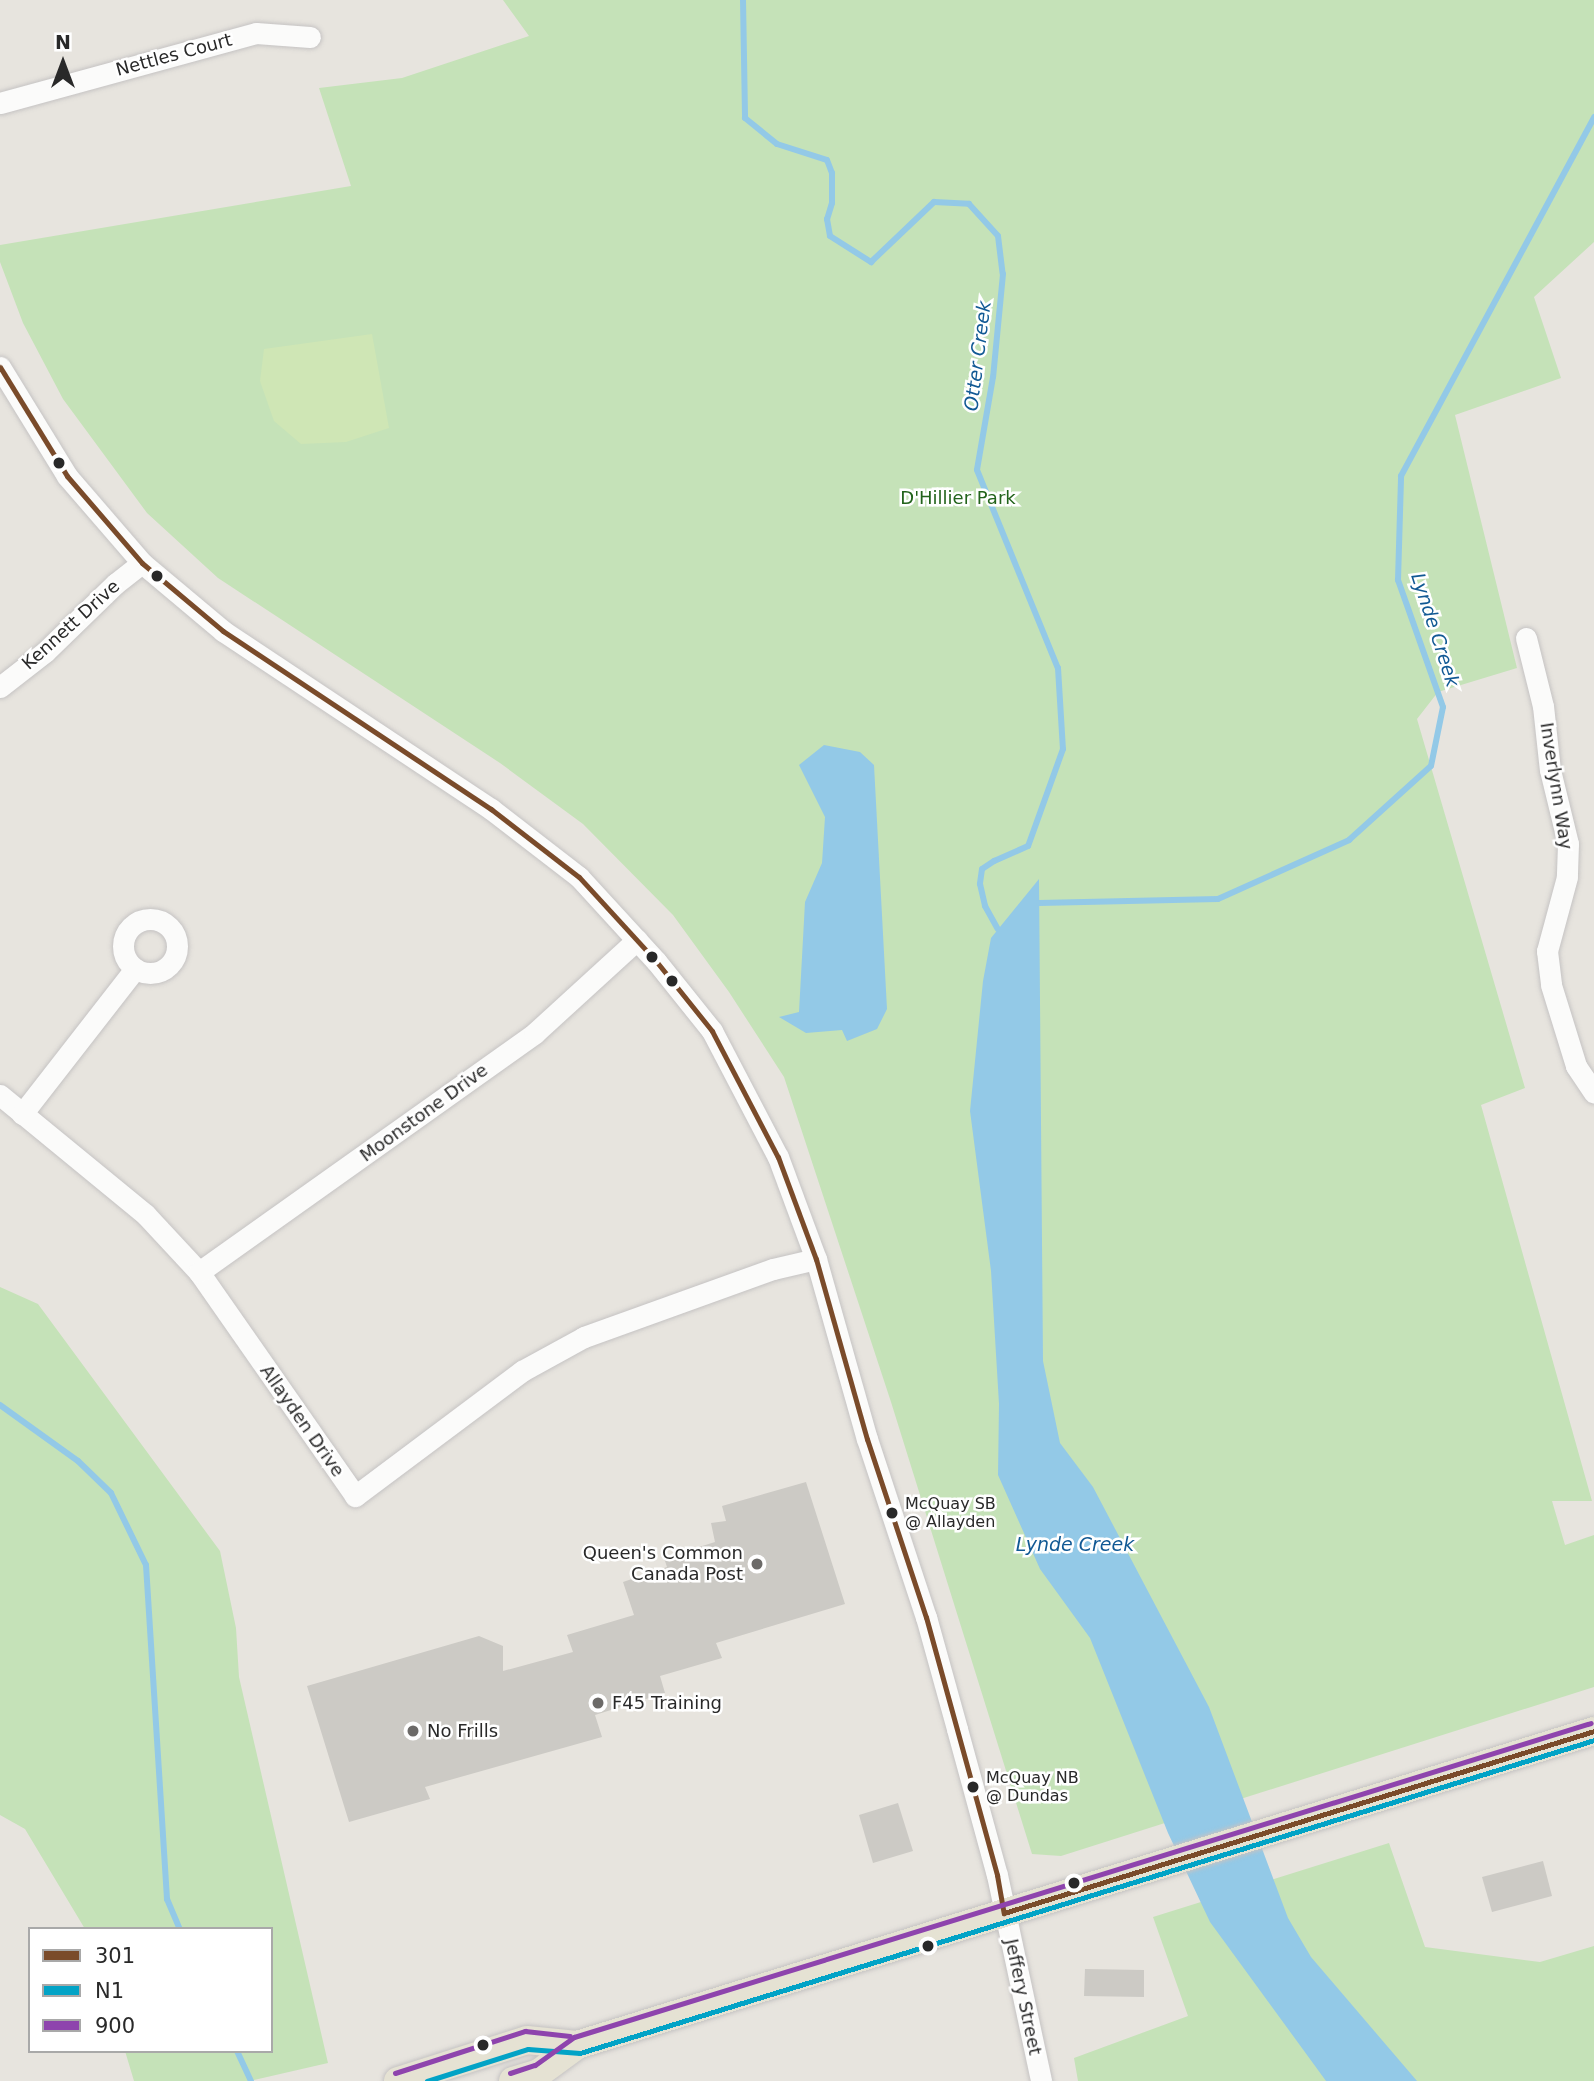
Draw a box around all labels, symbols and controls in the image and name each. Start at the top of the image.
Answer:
north arrow [28,28,98,98]
street label: Nettles Court [114,29,234,81]
text: N [55,31,71,53]
water label: Otter Creek [960,300,996,412]
unlabelled marker [52,456,66,470]
park label: D'Hillier Park [900,487,1016,509]
unlabelled marker [150,569,164,583]
water label: Lynde Creek [1406,570,1464,690]
street label: Kennett Drive [18,576,124,674]
street label: Inverlynn Way [1535,721,1577,851]
unlabelled marker [645,950,659,964]
unlabelled marker [665,974,679,988]
street label: Moonstone Drive [356,1059,492,1167]
street label: Allayden Drive [255,1361,349,1481]
place label: McQuay SB @ Allayden [905,1494,996,1532]
marker: McQuay SB @ Allayden [885,1506,899,1520]
water label: Lynde Creek [1016,1534,1134,1556]
place label: Queen's Common Canada Post [583,1543,743,1586]
marker: Queen's Common Canada Post [749,1556,765,1572]
place label: F45 Training [612,1692,722,1714]
marker: F45 Training [590,1695,606,1711]
place label: No Frills [427,1720,498,1742]
marker: No Frills [405,1723,421,1739]
place label: McQuay NB @ Dundas [986,1768,1079,1806]
marker: McQuay NB @ Dundas [966,1780,980,1794]
unlabelled marker [1067,1876,1081,1890]
legend [28,1927,273,2053]
street label: Jeffery Street [1000,1937,1046,2057]
unlabelled marker [921,1939,935,1953]
text: 301 [95,1944,135,1968]
text: N1 [95,1979,124,2003]
text: 900 [95,2014,135,2038]
unlabelled marker [476,2038,490,2052]

